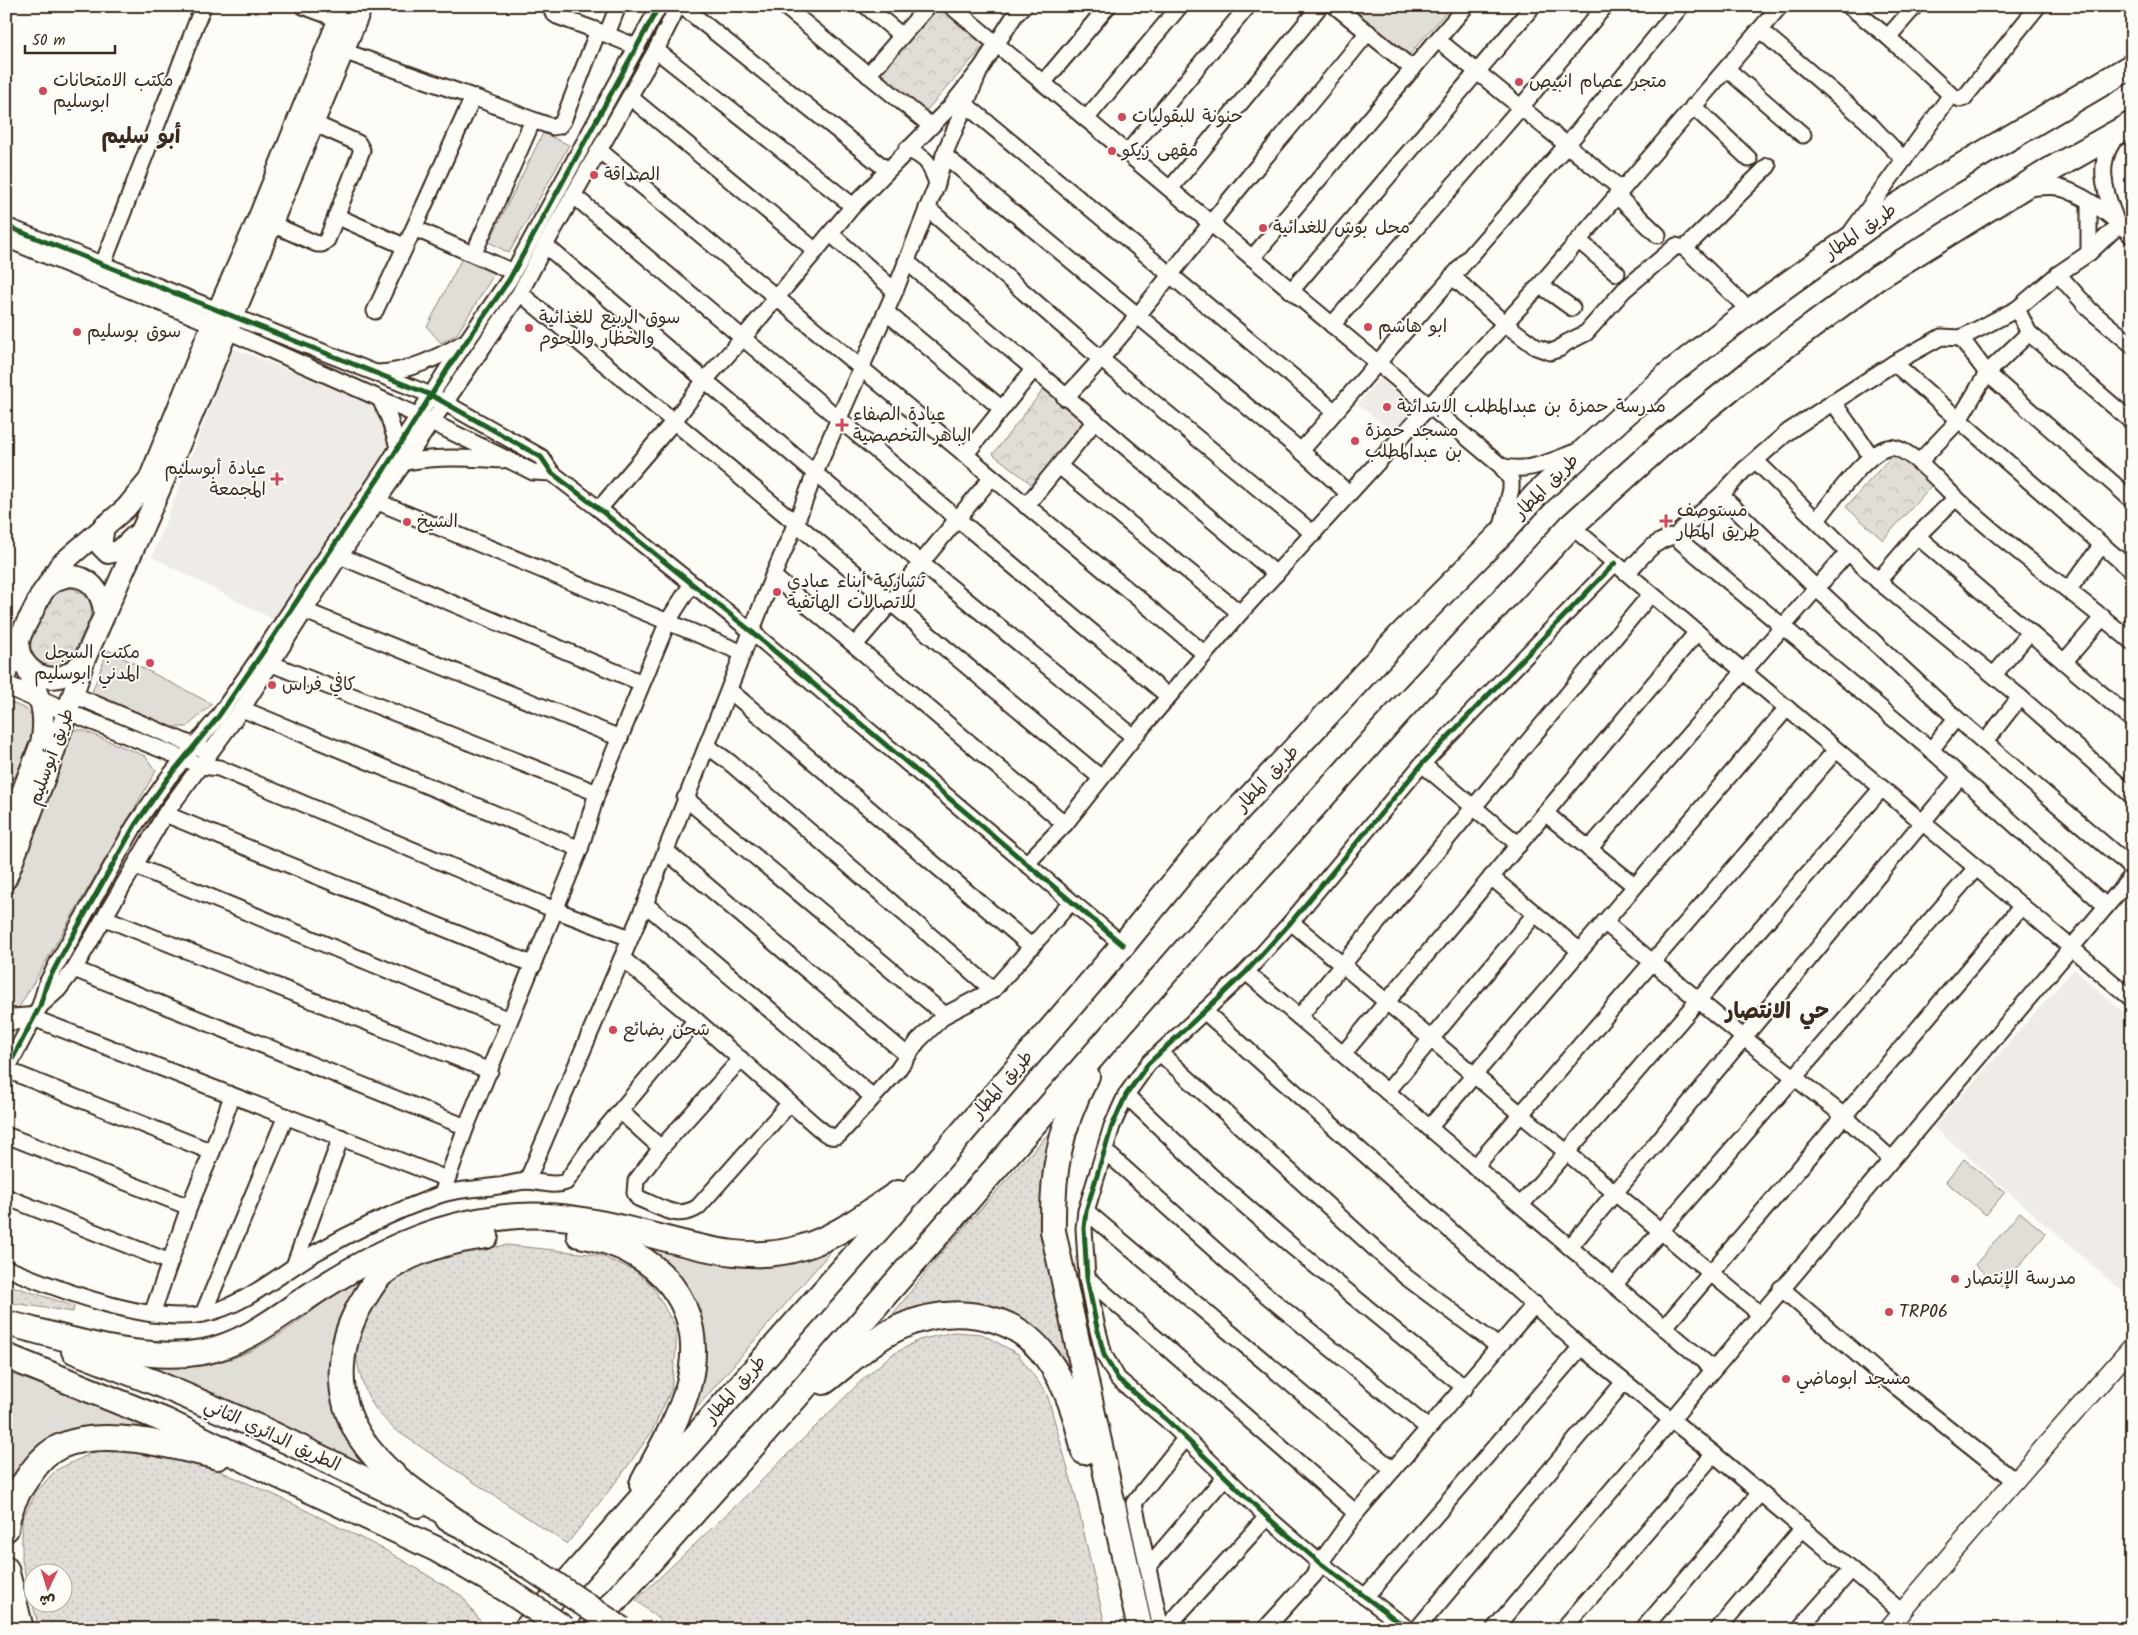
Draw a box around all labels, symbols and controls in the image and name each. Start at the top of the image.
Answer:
scale bar [25,22,115,54]
text: 50 m [32,29,66,53]
place label: مكتب الامتحانات ابوسليم [53,67,173,117]
place label: متجر عصام انبيص [1529,68,1667,97]
marker: متجر عصام انبيص [1513,76,1525,88]
marker: مكتب الامتحانات ابوسليم [37,85,49,97]
place label: حنونة للبقوليات [1132,103,1243,132]
marker: حنونة للبقوليات [1116,111,1128,123]
district label: أبو سليم [102,120,181,155]
place label: مقهى زيكو [1120,137,1198,166]
marker: مقهى زيكو [1106,145,1118,157]
place label: الصداقة [604,161,660,190]
marker: الصداقة [588,169,600,181]
street label: طريق المطار [1817,196,1903,269]
place label: محل بوش للغدائية [1273,214,1410,243]
marker: محل بوش للغدائية [1257,222,1269,234]
place label: سوق الربيع للغذائية والخظار واللحوم [539,304,680,354]
place label: ابو هاشم [1378,313,1447,342]
place label: سوق بوسليم [87,318,181,347]
marker: ابو هاشم [1362,321,1374,333]
marker: سوق الربيع للغذائية والخظار واللحوم [523,322,535,334]
marker: سوق بوسليم [71,326,83,338]
place label: مدرسة حمزة بن عبدالمطلب الابتدائية [1397,393,1666,422]
place label: عيادة الصفاء الباهر التخصصية [853,401,972,451]
marker: مدرسة حمزة بن عبدالمطلب الابتدائية [1381,401,1393,413]
place label: مسجد حمزة بن عبدالمطلب [1365,417,1462,467]
marker: عيادة الصفاء الباهر التخصصية [835,418,849,432]
marker: مسجد حمزة بن عبدالمطلب [1349,435,1361,447]
street label: طريق المطار [1506,447,1587,528]
place label: عيادة أبوسليم المجمعة [164,455,266,505]
marker: عيادة أبوسليم المجمعة [270,472,284,486]
place label: مستوصف طريق المطار [1675,497,1760,547]
place label: الشيخ [417,508,458,537]
marker: مستوصف طريق المطار [1659,514,1673,528]
marker: الشيخ [401,516,413,528]
place label: تشاركية أبناء عبادي للاتصالات الهاتفية [787,568,926,618]
marker: تشاركية أبناء عبادي للاتصالات الهاتفية [771,586,783,598]
place label: مكتب السجل المدني ابوسليم [34,639,140,689]
marker: مكتب السجل المدني ابوسليم [144,657,156,669]
place label: كافي فراس [282,671,356,700]
marker: كافي فراس [266,679,278,691]
street label: طريق أبوسليم [21,704,83,810]
street label: طريق المطار [1228,739,1307,821]
district label: حي الانتصار [1724,995,1829,1030]
place label: شحن بضائع [623,1016,710,1045]
marker: شحن بضائع [607,1024,619,1036]
street label: طريق المطار [964,1044,1041,1127]
place label: مدرسة الإنتصار [1964,1265,2076,1294]
marker: مدرسة الإنتصار [1949,1273,1961,1285]
place label: TRP06 [1899,1298,1948,1327]
marker: TRP06 [1883,1306,1895,1318]
street label: طريق المطار [697,1349,774,1432]
place label: مسجد ابوماضي [1796,1365,1911,1394]
marker: مسجد ابوماضي [1780,1373,1792,1385]
street label: الطريق الدائري الثاني [199,1392,345,1480]
north arrow [22,1562,72,1612]
text: ش [39,1588,56,1611]

